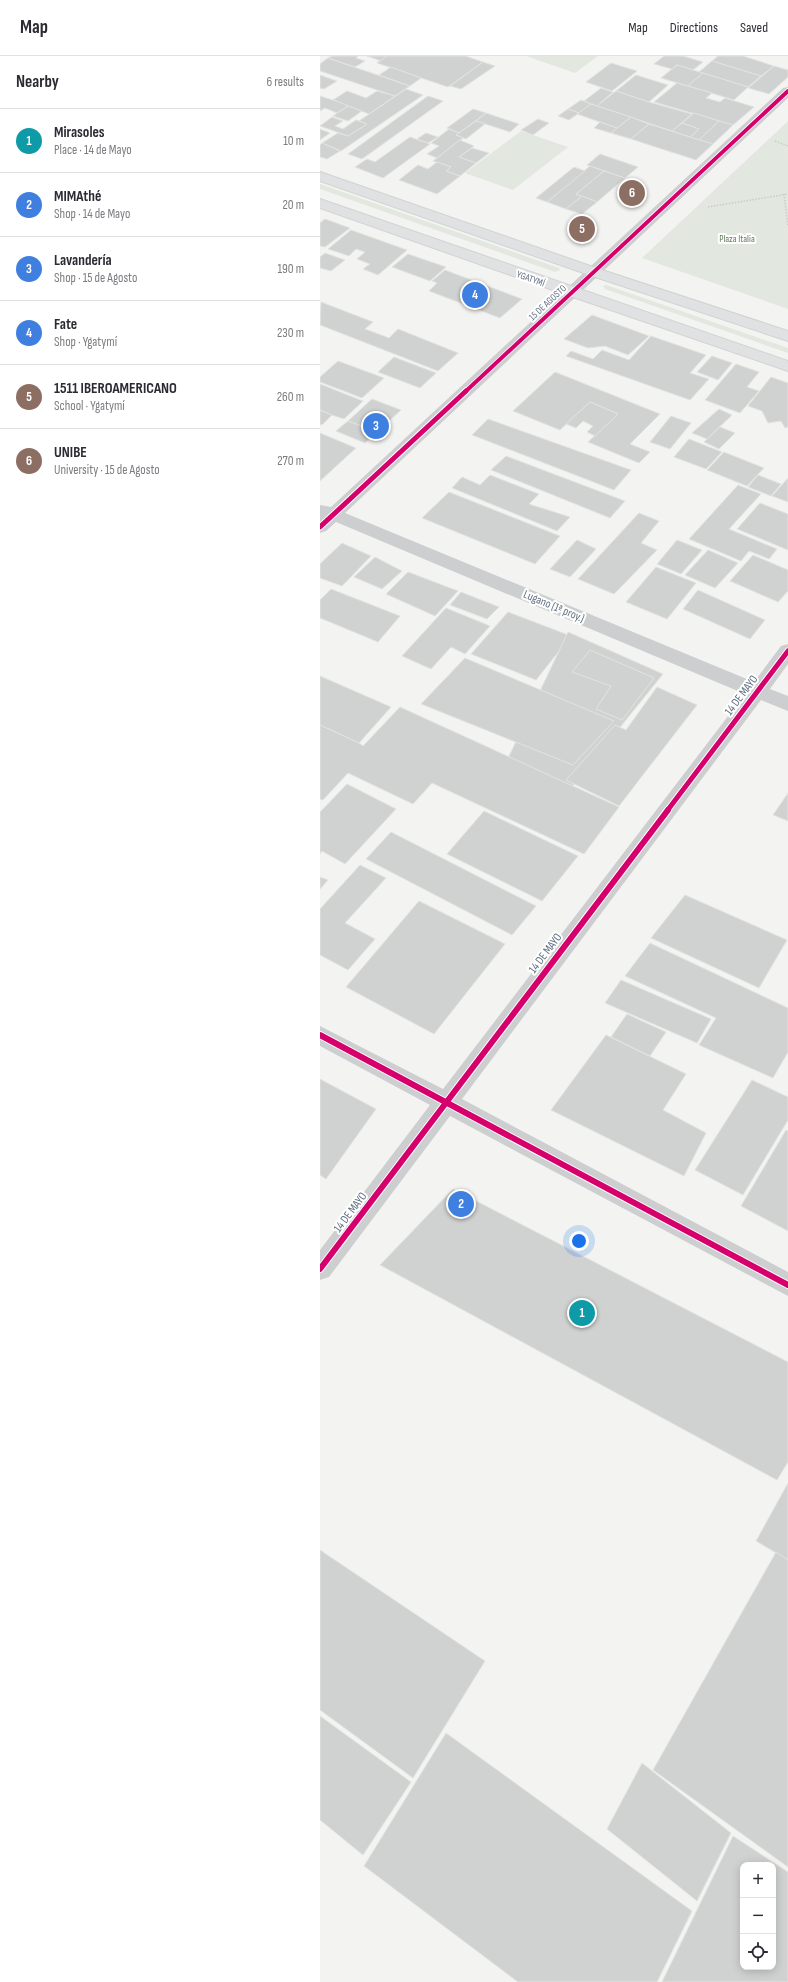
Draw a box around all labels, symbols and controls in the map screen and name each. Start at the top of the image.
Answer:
text: Map [20,16,48,39]
text: Map [628,19,648,36]
text: Directions [670,19,718,36]
text: Saved [740,19,768,36]
text: Nearby [16,72,59,92]
text: 6 results [266,74,304,90]
text: Mirasoles [54,123,105,142]
text: 1 [26,133,32,149]
text: 10 m [283,133,304,149]
text: Place · 14 de Mayo [54,142,132,158]
pin: 6 [619,178,645,208]
text: MIMAthé [54,187,101,206]
text: 2 [26,197,32,213]
text: 20 m [282,197,304,213]
text: Shop · 14 de Mayo [54,206,130,222]
pin: 5 [569,214,595,244]
park label: Plaza Italia [719,233,755,245]
text: Lavandería [54,251,112,270]
text: 3 [26,261,32,277]
text: 190 m [277,261,304,277]
street label: YGATYMÍ [515,268,546,290]
text: Shop · 15 de Agosto [54,270,137,286]
pin: 4 [462,280,488,310]
street label: 15 DE AGOSTO [526,282,569,323]
text: Fate [54,315,77,334]
text: 4 [26,325,32,341]
text: 230 m [277,325,304,341]
text: Shop · Ygatymí [54,334,117,350]
text: 1511 IBEROAMERICANO [54,379,177,398]
text: 5 [26,389,32,405]
text: 260 m [277,389,304,405]
text: School · Ygatymí [54,398,125,414]
pin: 3 [363,411,389,441]
text: UNIBE [54,443,87,462]
text: 6 [26,453,32,469]
text: 270 m [277,453,304,469]
text: University · 15 de Agosto [54,462,160,478]
street label: Lugano (1ª proy.) [521,587,587,626]
street label: 14 DE MAYO [721,672,761,718]
street label: 14 DE MAYO [525,930,565,976]
street label: 14 DE MAYO [330,1189,370,1235]
pin: 2 [448,1189,474,1219]
your location [569,1231,589,1251]
pin: 1 [569,1298,595,1328]
map controls [740,1862,776,1970]
button: + [740,1862,776,1898]
button: − [740,1898,776,1934]
button: locate [740,1934,776,1970]

